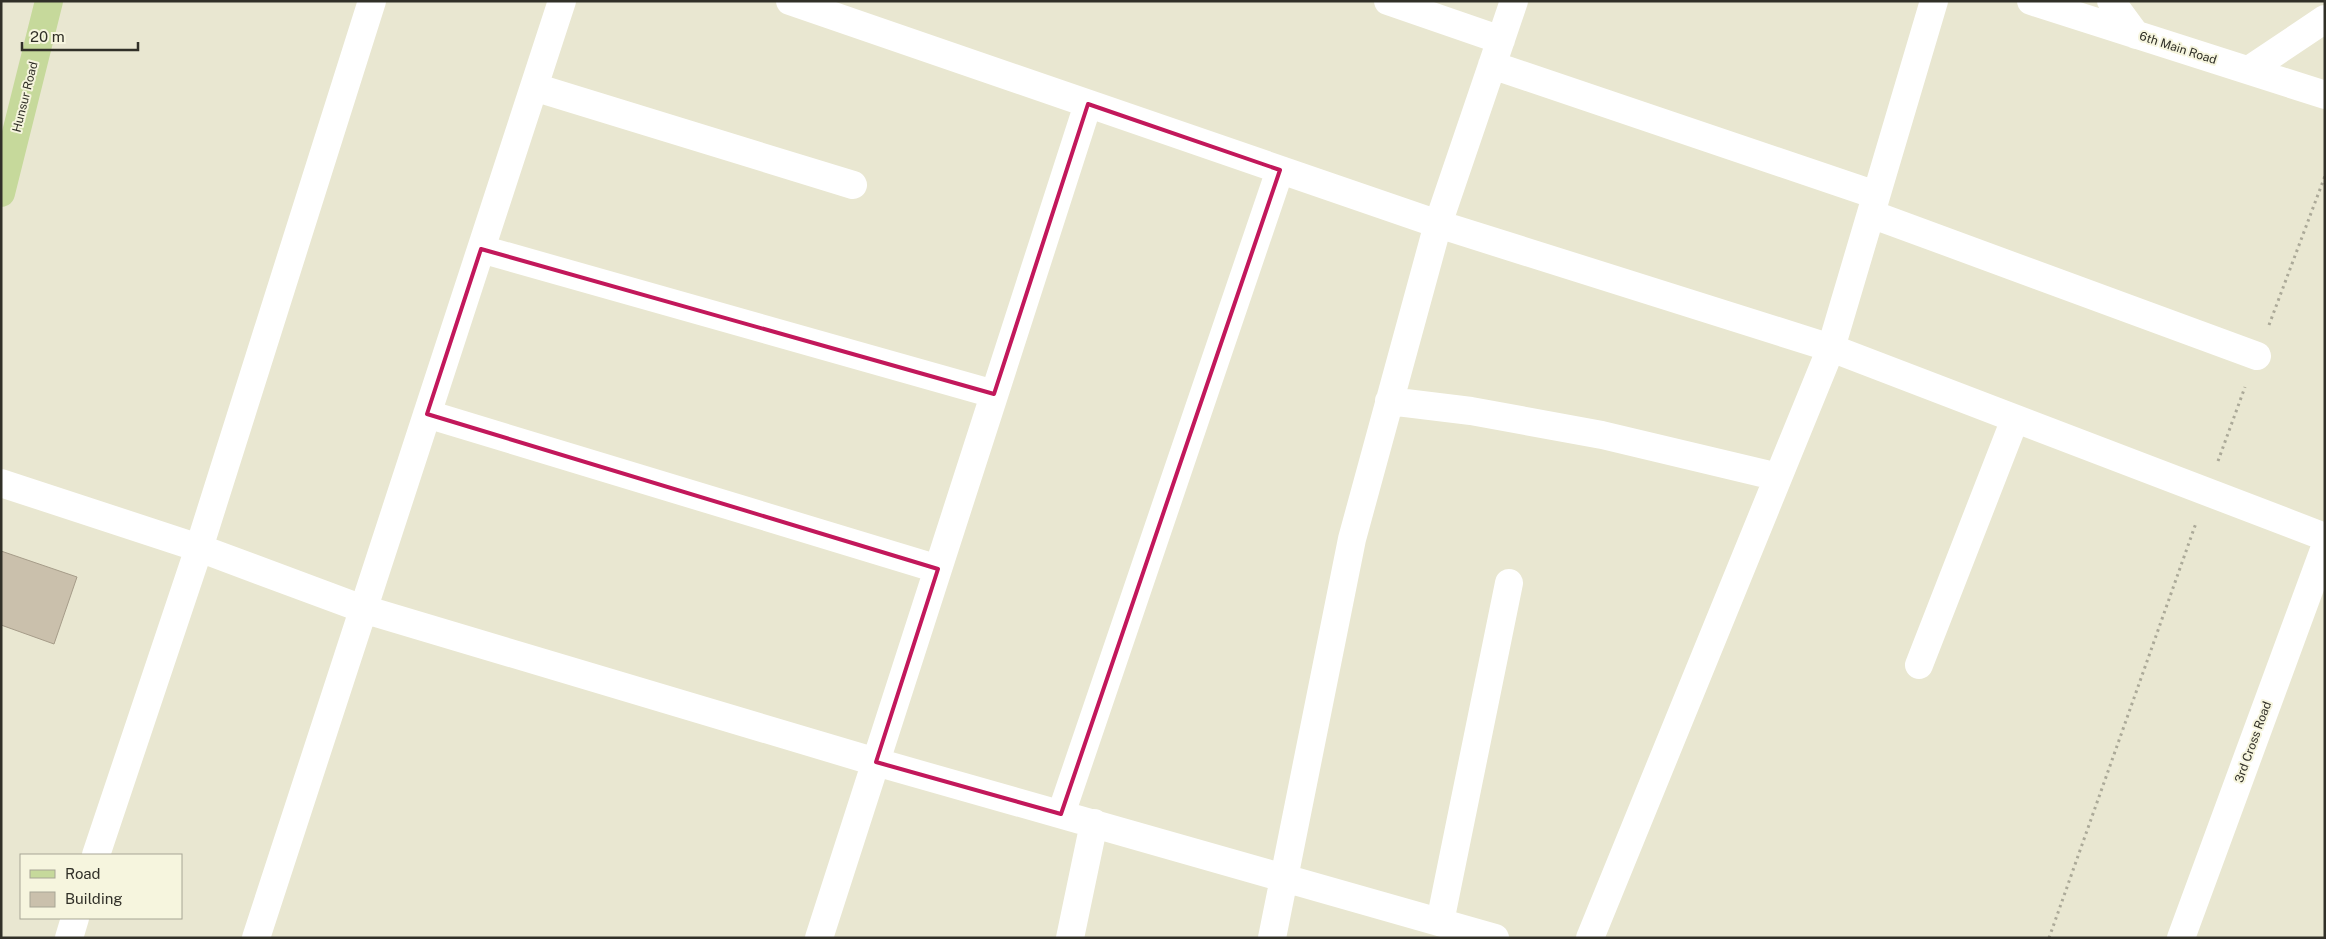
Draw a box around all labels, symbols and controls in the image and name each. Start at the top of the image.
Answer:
scale bar [22,20,139,52]
text: 20 m [30,28,65,45]
street label: 6th Main Road [2138,29,2218,67]
street label: Hunsur Road [9,60,41,134]
street label: 3rd Cross Road [2232,700,2274,784]
legend [20,854,182,919]
text: Road [65,865,101,882]
text: Building [65,890,123,907]

